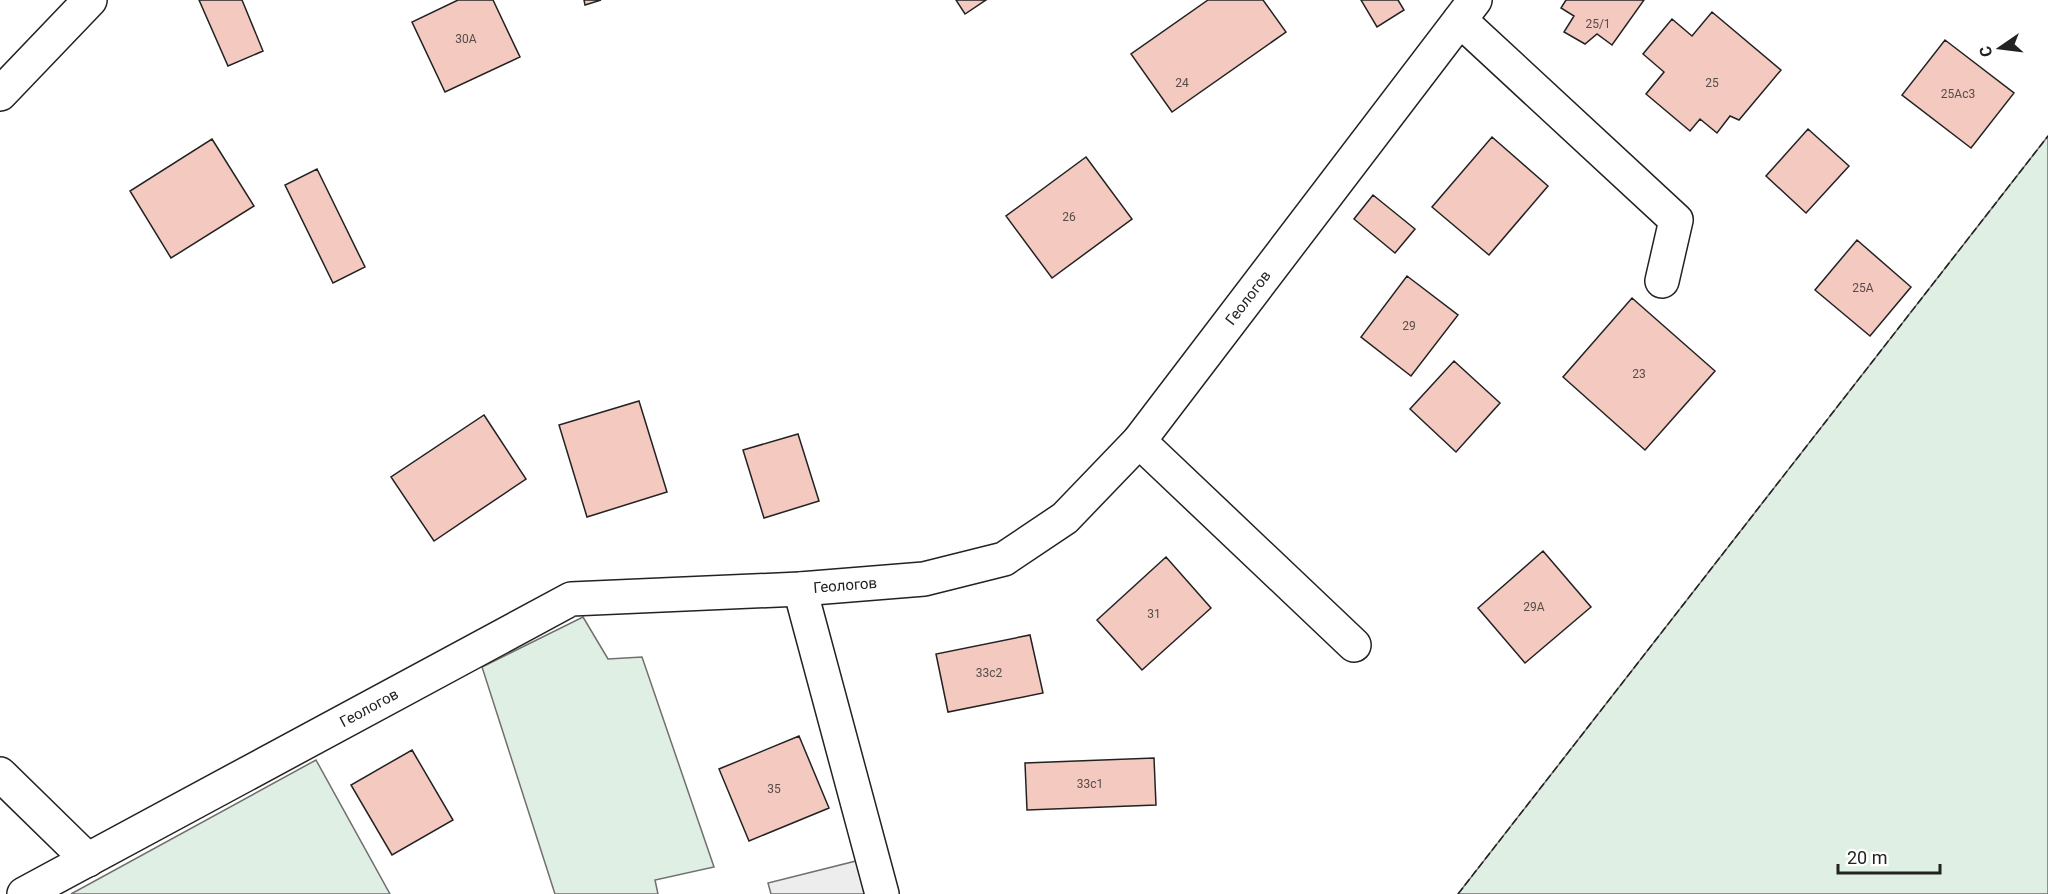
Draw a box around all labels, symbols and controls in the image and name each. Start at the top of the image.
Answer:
house number: 25/1 [1585,17,1611,31]
north arrow [1970,18,2030,78]
house number: 30А [455,32,477,46]
text: С [1975,44,1996,59]
house number: 24 [1175,76,1189,90]
house number: 25 [1705,76,1719,90]
house number: 25Ас3 [1941,87,1975,101]
house number: 26 [1062,210,1076,224]
street label: Геологов [1222,267,1275,329]
house number: 25А [1852,281,1874,295]
house number: 29 [1402,319,1416,333]
house number: 23 [1632,367,1646,381]
street label: Геологов [813,574,878,597]
house number: 29А [1523,600,1545,614]
house number: 31 [1147,607,1161,621]
house number: 33с2 [976,666,1003,680]
street label: Геологов [337,685,401,731]
house number: 33с1 [1077,777,1103,791]
house number: 35 [767,782,781,796]
scale bar [1838,837,1940,875]
text: 20 m [1847,847,1887,868]

